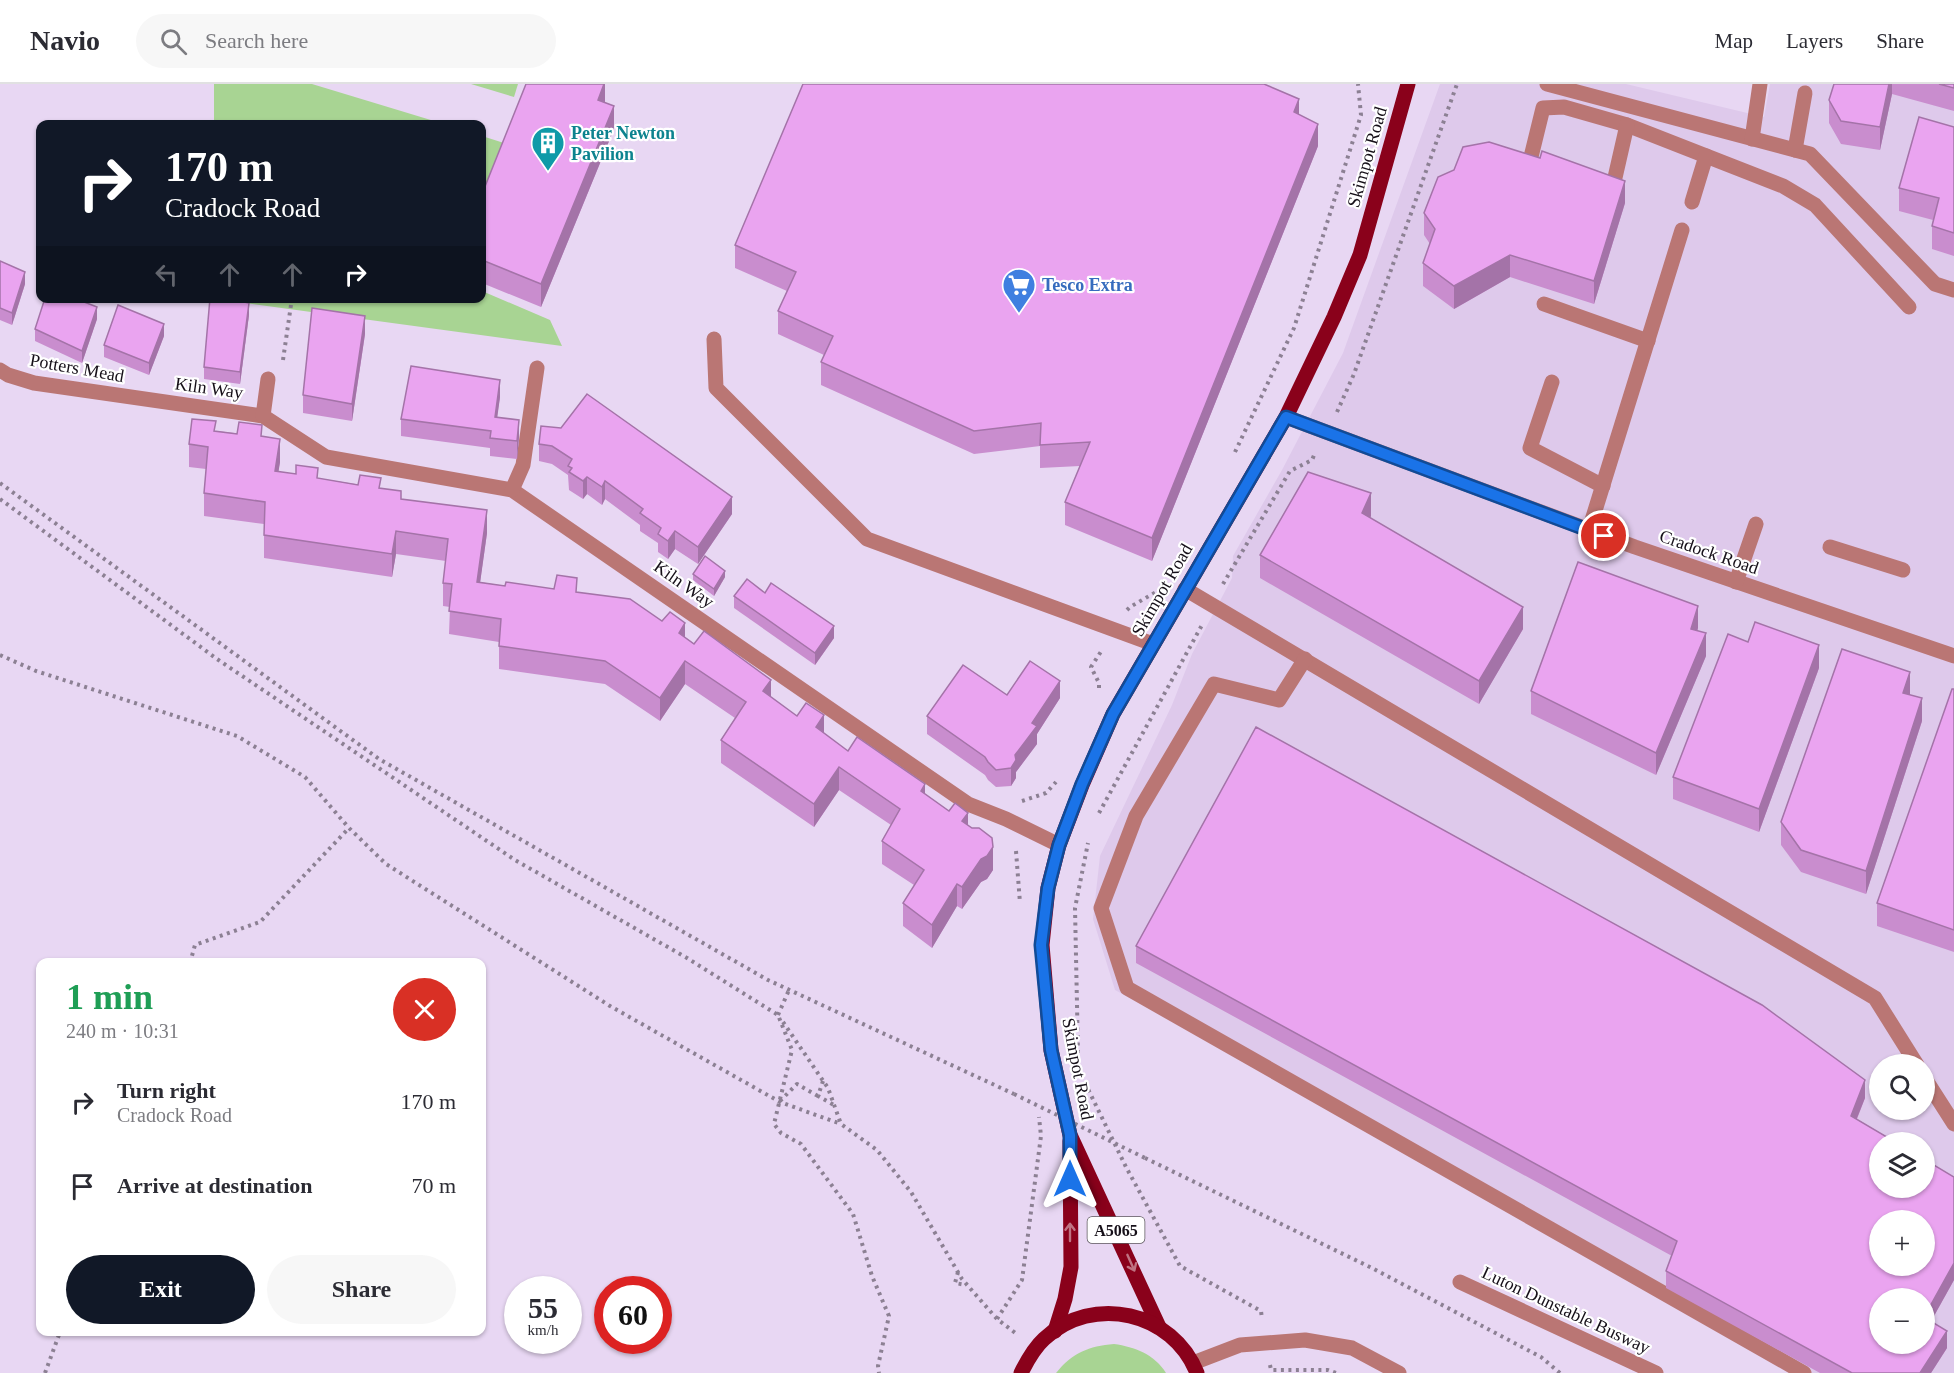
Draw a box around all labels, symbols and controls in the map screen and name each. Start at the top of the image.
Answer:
search box [136,14,556,68]
text: Navio [30,25,100,56]
icon: search [157,25,190,58]
text: Search here [205,28,308,53]
text: Map [1715,29,1753,53]
text: Layers [1786,29,1843,53]
text: Share [1876,29,1924,53]
street label: Skimpot Road [1343,104,1391,210]
place label: Peter Newton Pavilion [571,123,675,164]
building icon: Peter Newton Pavilion [530,125,566,172]
icon: right [66,144,144,222]
text: 170 m [165,144,274,190]
text: Cradock Road [165,193,320,223]
icon: left [150,258,183,291]
icon: ahead [213,258,246,291]
icon: ahead [276,258,309,291]
icon: right [339,258,372,291]
supermarket icon: Tesco Extra [1001,267,1037,314]
place label: Tesco Extra [1042,275,1133,295]
street label: Potters Mead [28,350,126,386]
street label: Kiln Way [174,373,244,403]
pin [1578,510,1629,561]
icon: arrive [1587,519,1620,552]
street label: Cradock Road [1657,526,1761,578]
street label: Skimpot Road [1127,540,1197,640]
street label: Kiln Way [650,556,718,612]
text: 1 min [66,977,153,1017]
button: close [393,978,456,1041]
street label: Skimpot Road [1058,1016,1098,1122]
text: 240 m · 10:31 [66,1020,179,1042]
map controls [1869,1054,1935,1354]
button: search [1869,1054,1935,1120]
text: Turn right [117,1078,216,1103]
icon: right [66,1086,99,1119]
text: 170 m [400,1089,456,1114]
text: Cradock Road [117,1104,232,1126]
button: layers [1869,1132,1935,1198]
position arrow [1038,1147,1102,1211]
icon: arrive [66,1170,99,1203]
text: Arrive at destination [117,1173,313,1198]
text: 70 m [411,1173,456,1198]
button: + [1869,1210,1935,1276]
road number: A5065 [1088,1217,1144,1243]
one-way arrow [1065,1223,1076,1243]
one-way arrow [1126,1254,1137,1272]
button: Exit [66,1255,255,1324]
button: Share [267,1255,456,1324]
street label: Luton Dunstable Busway [1479,1262,1653,1358]
speed limit sign: 60 [594,1276,672,1354]
button: − [1869,1288,1935,1354]
text: 55 [528,1291,558,1324]
text: km/h [528,1322,558,1338]

